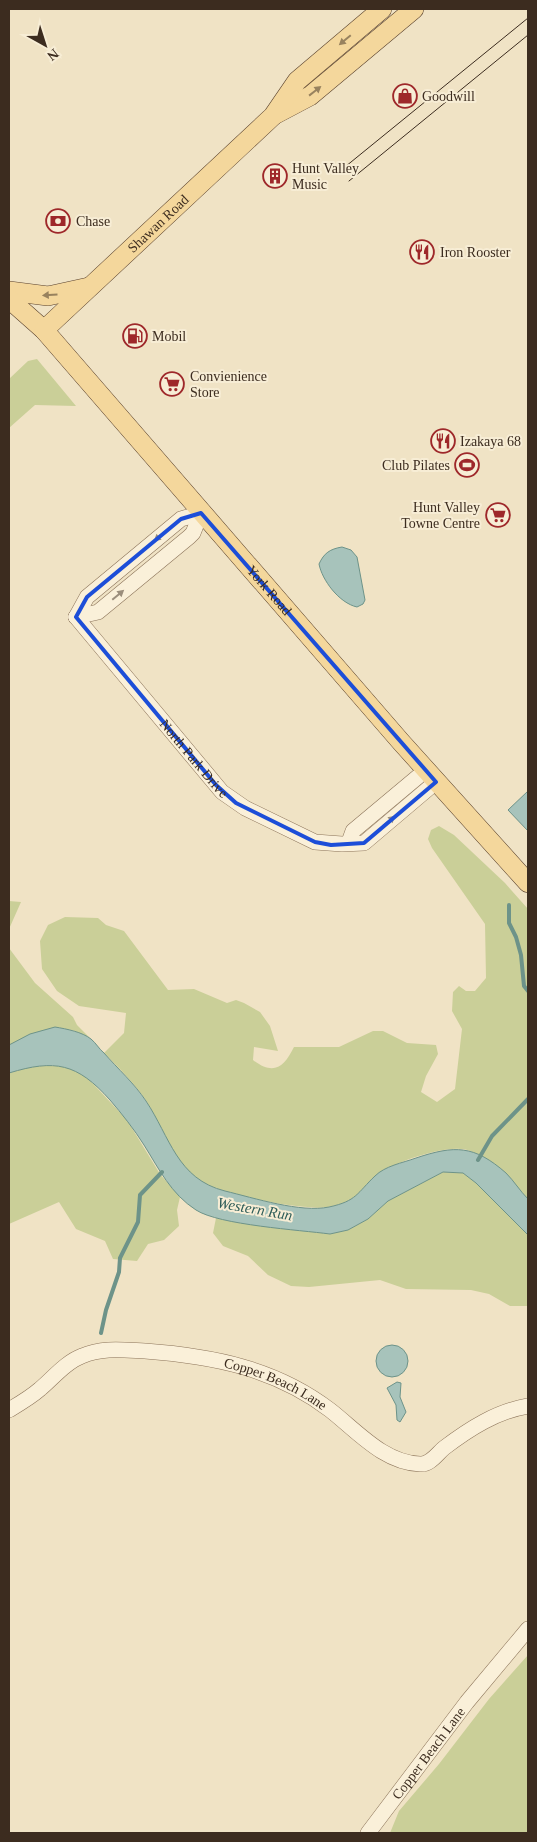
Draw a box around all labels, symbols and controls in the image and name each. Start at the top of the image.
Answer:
north arrow [20,20,70,70]
one-way arrow [339,35,352,46]
text: N [44,46,62,64]
shop icon: Goodwill [392,83,418,109]
one-way arrow [308,86,321,97]
place label: Goodwill [422,89,475,104]
place label: Hunt Valley Music [292,161,359,192]
building icon: Hunt Valley Music [262,163,288,189]
street label: Shawan Road [125,192,191,255]
bank icon: Chase [45,208,71,234]
place label: Chase [76,214,110,229]
restaurant icon: Iron Rooster [409,239,435,265]
place label: Iron Rooster [440,245,511,260]
one-way arrow [41,291,57,299]
fuel station icon: Mobil [122,323,148,349]
place label: Mobil [152,329,186,344]
place label: Convienience Store [190,369,267,400]
supermarket icon: Convienience Store [159,371,185,397]
restaurant icon: Izakaya 68 [430,428,456,454]
place label: Izakaya 68 [460,434,521,449]
sports icon: Club Pilates [454,452,480,478]
place label: Club Pilates [382,458,450,473]
place label: Hunt Valley Towne Centre [401,500,480,531]
supermarket icon: Hunt Valley Towne Centre [485,502,511,528]
one-way arrow [153,531,166,542]
street label: York Road [244,562,295,618]
one-way arrow [112,590,125,601]
street label: North Park Drive [157,716,230,801]
one-way arrow [383,816,396,827]
water label: Western Run [216,1195,294,1223]
street label: Copper Beach Lane [223,1355,330,1413]
street label: Copper Beach Lane [389,1704,468,1802]

